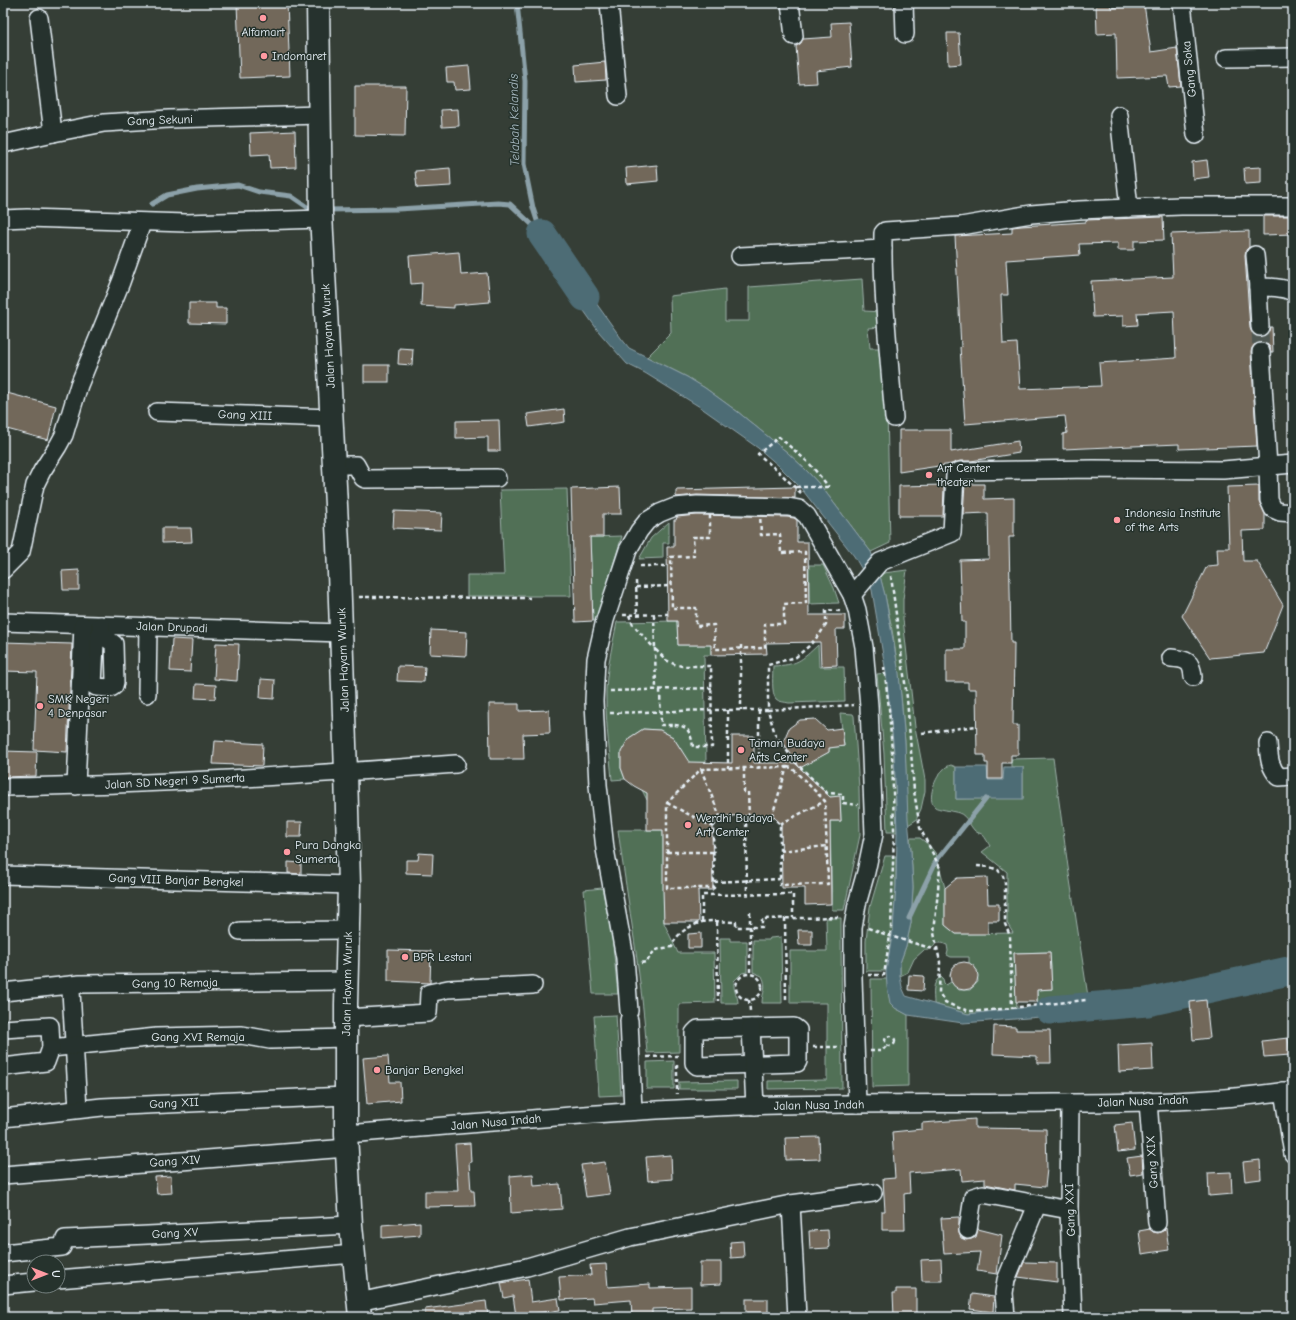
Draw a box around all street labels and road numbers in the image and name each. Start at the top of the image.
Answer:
street label: Gang Soka [1179,40,1199,98]
street label: Gang Sekuni [127,112,193,128]
street label: Jalan Hayam Wuruk [318,283,338,389]
street label: Gang XIII [218,407,273,423]
street label: Jalan Hayam Wuruk [334,607,352,712]
street label: Jalan Drupadi [136,619,208,635]
street label: Jalan SD Negeri 9 Sumerta [105,770,245,792]
street label: Gang VIII Banjar Bengkel [108,871,244,889]
street label: Jalan Hayam Wuruk [339,931,355,1036]
street label: Gang 10 Remaja [132,975,218,991]
street label: Gang XVI Remaja [151,1030,245,1044]
street label: Jalan Nusa Indah [1097,1092,1189,1110]
street label: Gang XII [149,1095,199,1111]
street label: Jalan Nusa Indah [774,1097,864,1113]
street label: Jalan Nusa Indah [450,1111,542,1133]
street label: Gang XIX [1143,1135,1161,1189]
street label: Gang XIV [149,1152,202,1170]
street label: Gang XXI [1062,1183,1078,1237]
street label: Gang XV [151,1225,199,1241]

